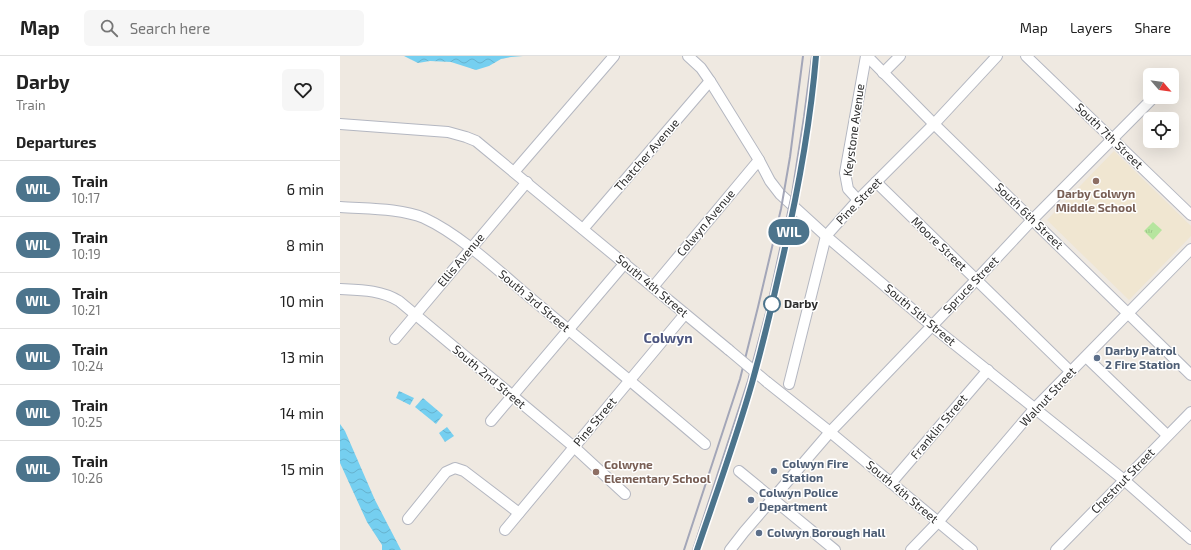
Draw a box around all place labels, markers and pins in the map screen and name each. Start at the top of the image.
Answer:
marker: Darby Colwyn Middle School [1091,176,1101,186]
place label: Darby Colwyn Middle School [1056,186,1136,214]
marker: Darby [763,295,781,313]
place label: Darby [784,296,818,311]
place label: Darby Patrol 2 Fire Station [1105,343,1180,371]
marker: Darby Patrol 2 Fire Station [1092,353,1102,363]
place label: Colwyn Fire Station [782,456,849,484]
place label: Colwyne Elementary School [604,457,711,486]
marker: Colwyn Fire Station [769,466,779,476]
marker: Colwyne Elementary School [591,467,601,477]
place label: Colwyn Police Department [759,485,838,513]
marker: Colwyn Police Department [746,495,756,505]
place label: Colwyn Borough Hall [767,525,886,540]
marker: Colwyn Borough Hall [754,528,764,538]

